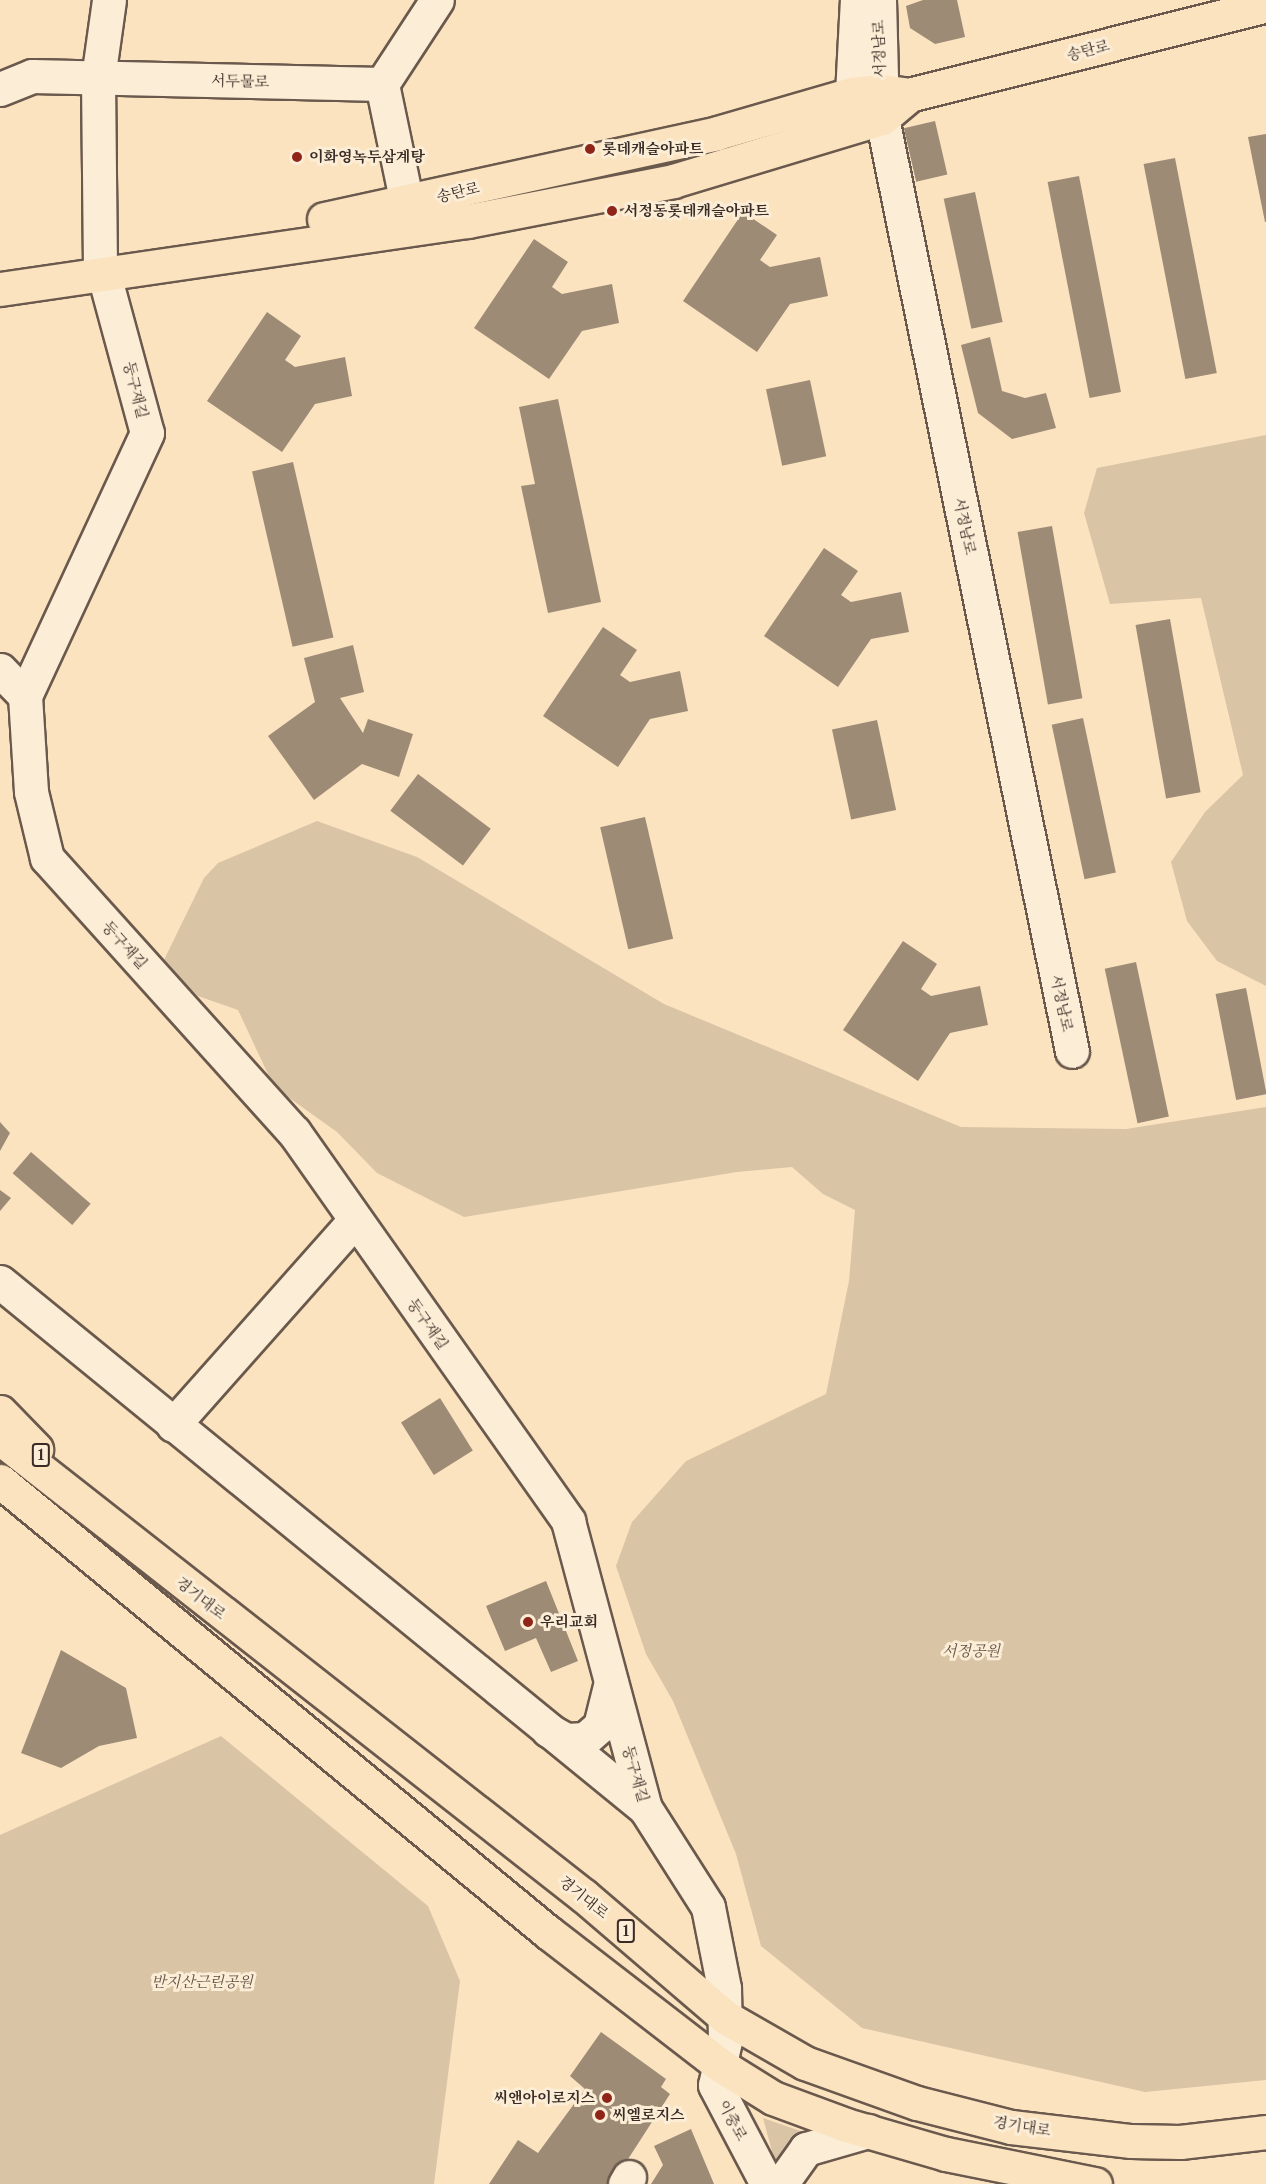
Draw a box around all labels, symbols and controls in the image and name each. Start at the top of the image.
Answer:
street label: 서정남로 [869,20,889,78]
street label: 송탄로 [1065,36,1111,64]
street label: 서두물로 [211,71,269,91]
place label: 롯데캐슬아파트 [602,140,703,158]
marker: 롯데캐슬아파트 [583,142,597,156]
place label: 이화영녹두삼계탕 [309,148,425,166]
marker: 이화영녹두삼계탕 [290,150,304,164]
street label: 송탄로 [435,178,481,206]
place label: 서정동롯데캐슬아파트 [624,202,769,220]
marker: 서정동롯데캐슬아파트 [605,204,619,218]
street label: 둥구재길 [120,360,152,420]
street label: 서정남로 [950,496,980,556]
street label: 둥구재길 [99,917,151,973]
street label: 서정남로 [1047,973,1077,1033]
street label: 둥구재길 [404,1295,452,1353]
road number: 1 [30,1444,51,1466]
street label: 경기대로 [173,1573,229,1623]
place label: 우리교회 [540,1613,598,1631]
marker: 우리교회 [521,1615,535,1629]
park label: 서정공원 [942,1642,1000,1660]
street label: 둥구재길 [619,1744,653,1804]
street label: 경기대로 [556,1872,612,1922]
road number: 1 [616,1920,636,1942]
park label: 반지산근린공원 [151,1973,253,1991]
place label: 씨앤아이로지스 [494,2089,595,2107]
marker: 씨앤아이로지스 [600,2091,614,2105]
street label: 이충로 [715,2097,751,2143]
place label: 씨엘로지스 [612,2106,684,2124]
marker: 씨엘로지스 [593,2108,607,2122]
street label: 경기대로 [992,2113,1052,2139]

